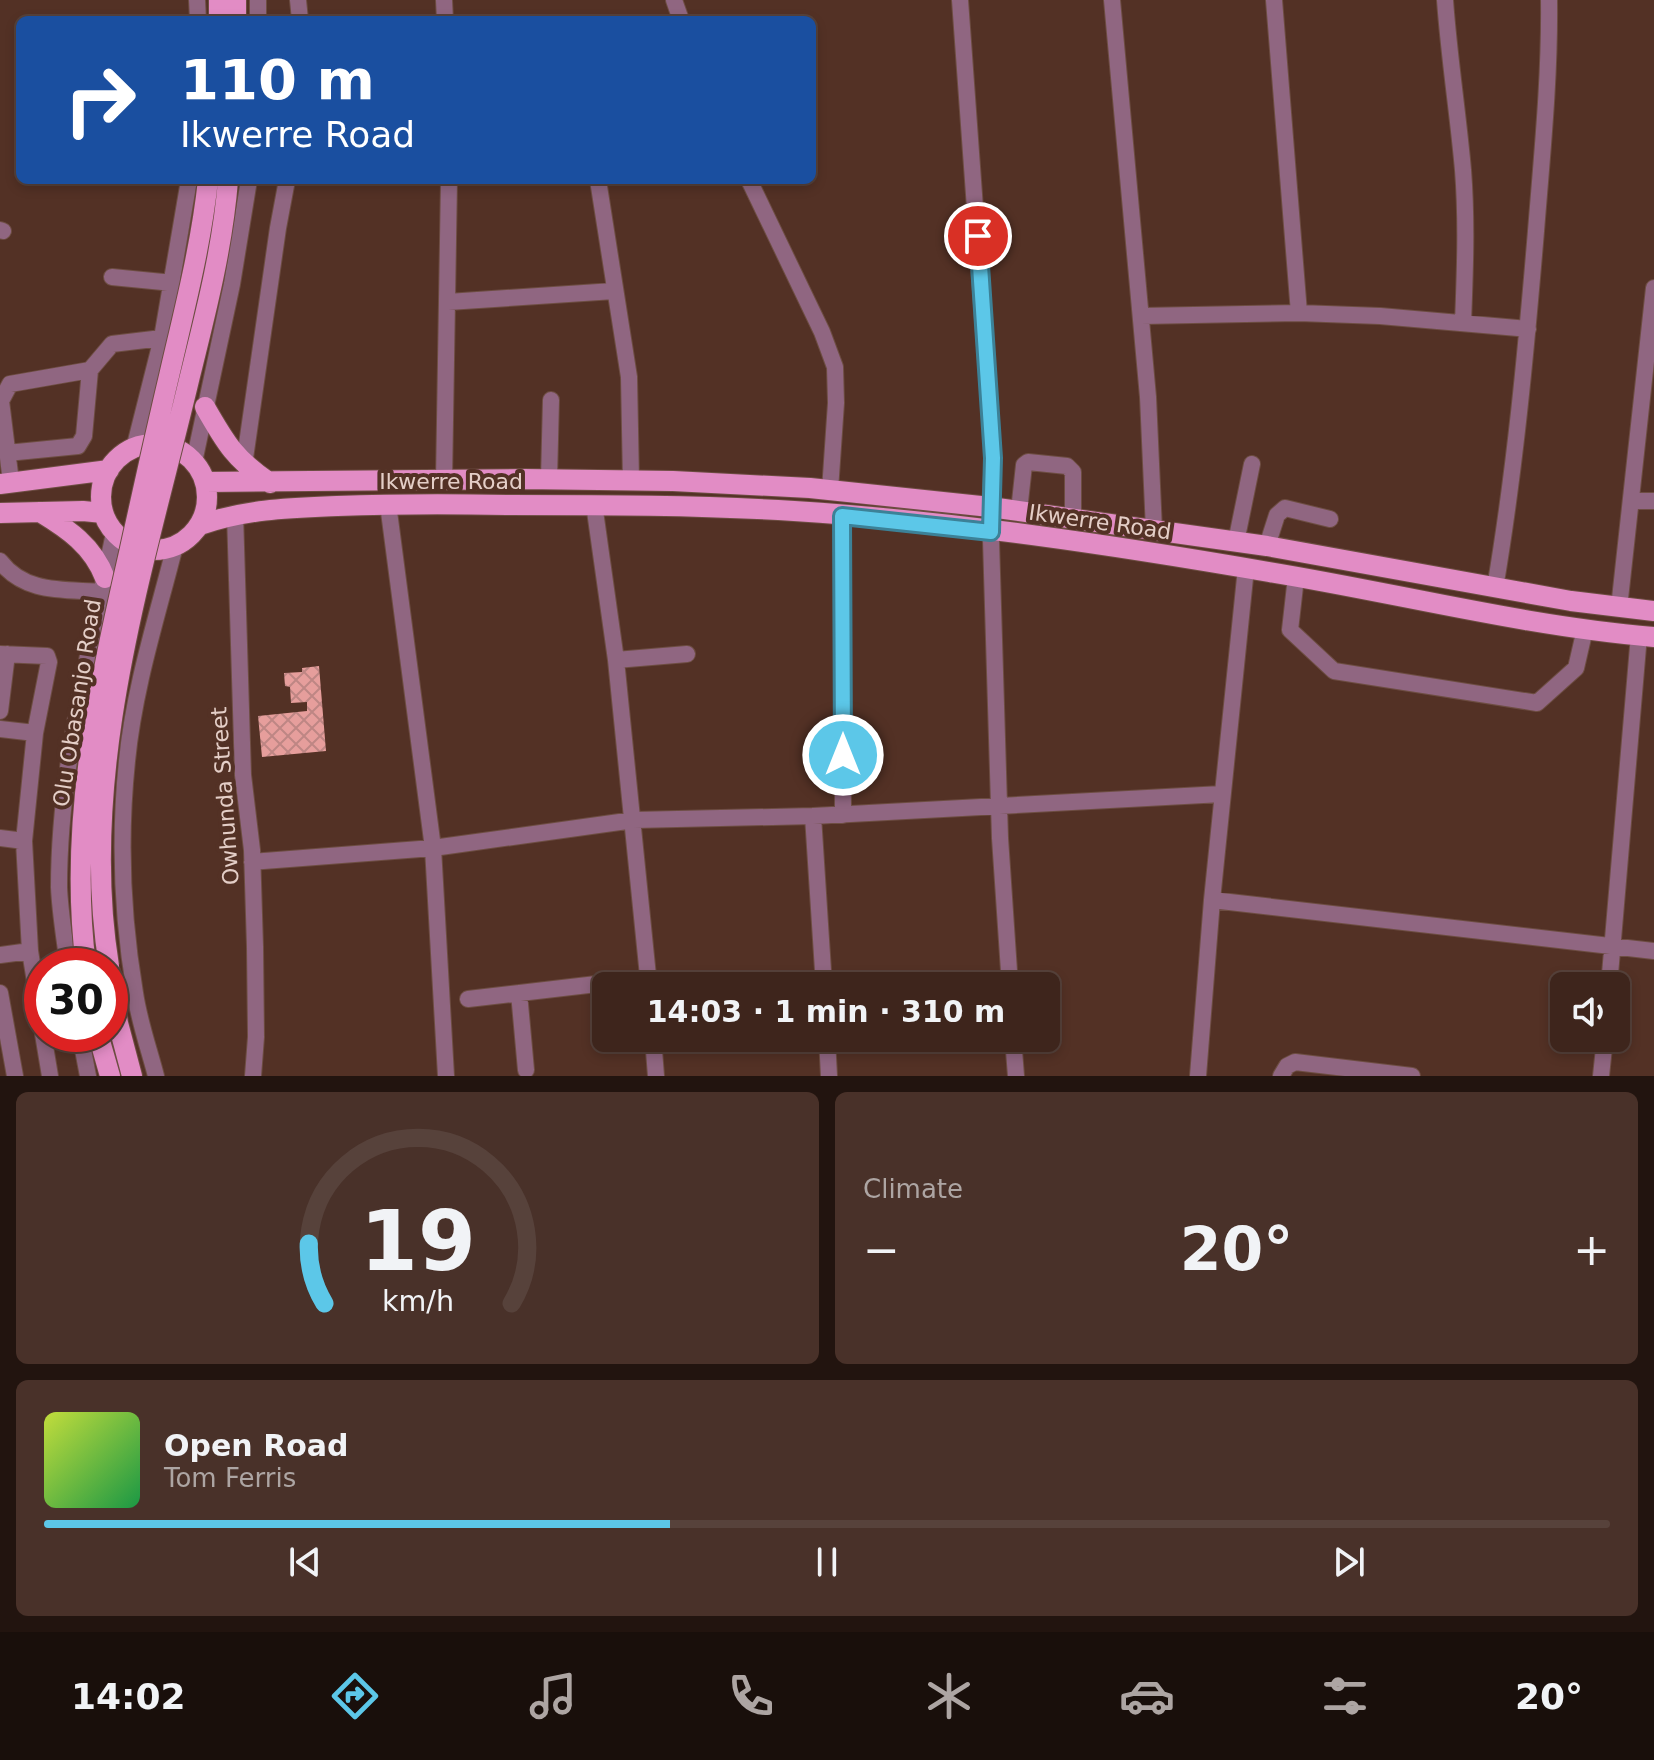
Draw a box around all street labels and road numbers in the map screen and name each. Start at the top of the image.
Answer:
street label: Ikwerre Road [379,469,523,494]
street label: Ikwerre Road [1027,500,1173,544]
street label: Olu Obasanjo Road [48,597,106,809]
street label: Owhunda Street [206,706,244,886]

